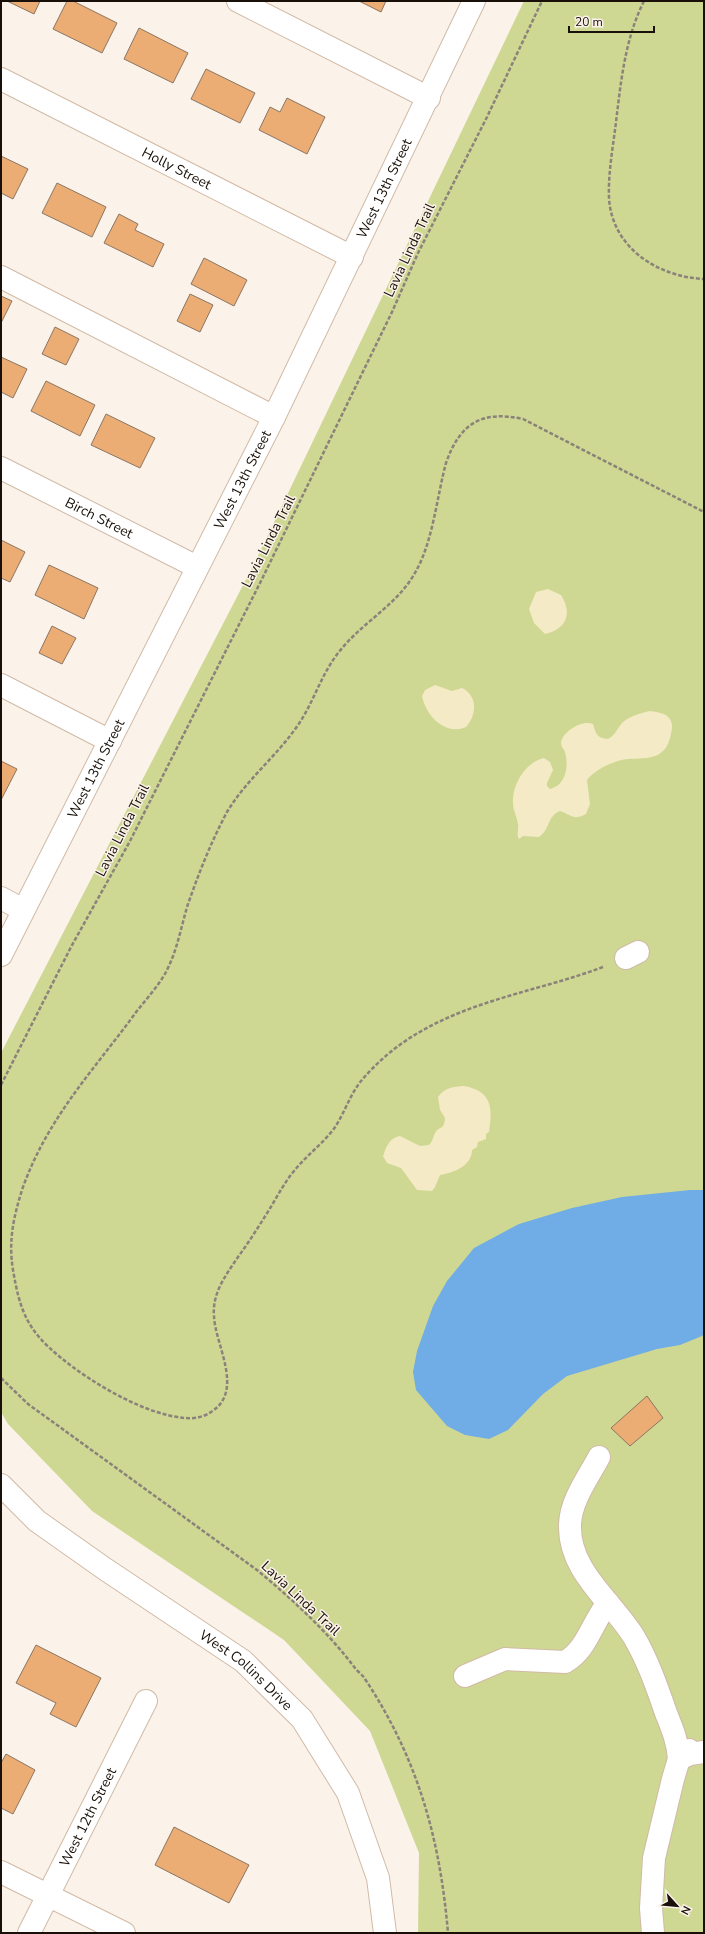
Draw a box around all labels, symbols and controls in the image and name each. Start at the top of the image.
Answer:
scale bar [569,8,654,34]
text: 20 m [575,14,603,30]
street label: West 13th Street [352,135,417,242]
street label: Holly Street [138,143,215,194]
street label: Lavia Linda Trail [379,199,440,300]
street label: West 13th Street [210,427,276,533]
street label: Lavia Linda Trail [237,491,300,591]
street label: Birch Street [62,493,136,543]
street label: West 13th Street [63,716,129,822]
street label: Lavia Linda Trail [91,780,154,880]
street label: Lavia Linda Trail [257,1557,345,1641]
street label: West Collins Drive [195,1625,297,1715]
street label: West 12th Street [55,1764,121,1870]
north arrow [657,1886,697,1926]
text: N [677,1903,694,1917]

